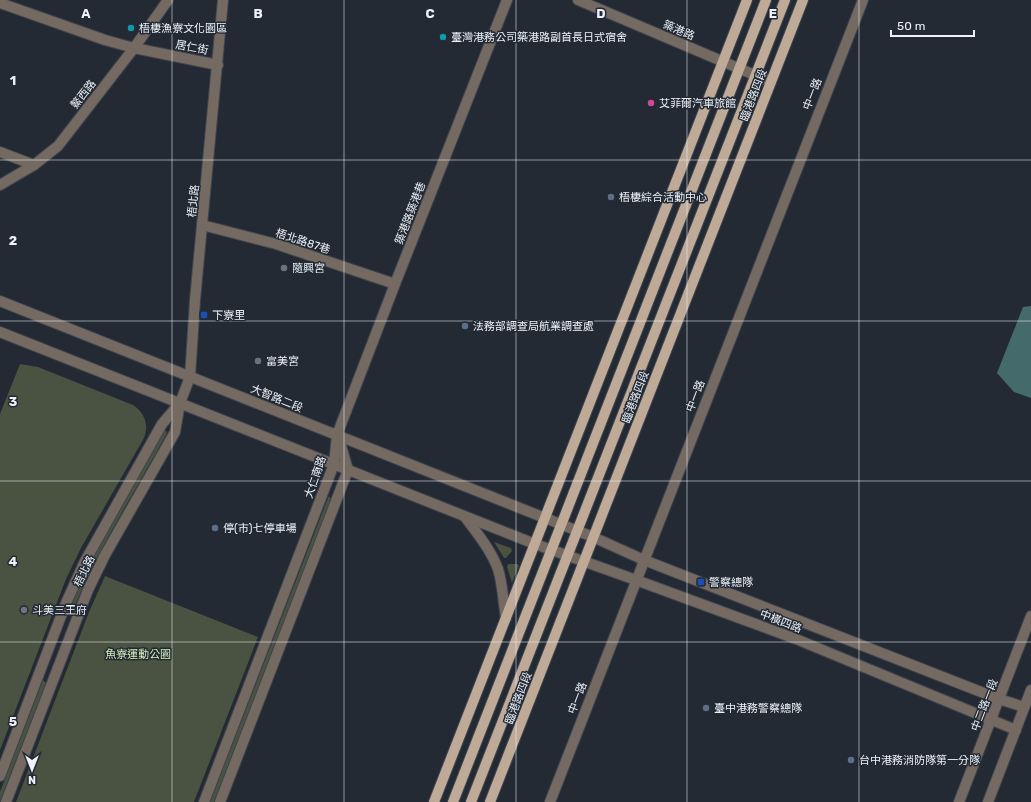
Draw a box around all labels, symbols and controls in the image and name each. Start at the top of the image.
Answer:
text: A [81,6,91,21]
text: B [253,6,263,21]
text: C [425,6,435,21]
text: D [596,6,606,21]
text: E [769,6,777,21]
scale bar [891,12,974,38]
street label: 築港路 [661,18,697,43]
text: 50 m [897,19,925,33]
place label: 梧棲漁寮文化園區 [139,22,227,35]
marker: 梧棲漁寮文化園區 [126,23,136,33]
place label: 臺灣港務公司築港路副首長日式宿舍 [451,31,627,44]
marker: 臺灣港務公司築港路副首長日式宿舍 [438,32,448,42]
street label: 居仁街 [174,38,209,57]
street label: 臨港路四段 [738,67,769,123]
text: 1 [10,73,16,88]
street label: 中一路 [800,76,824,112]
street label: 鰲西路 [68,77,99,111]
place label: 艾菲爾汽車旅館 [659,97,736,110]
marker: 艾菲爾汽車旅館 [646,98,656,108]
street label: 築港路築港巷 [393,180,428,246]
street label: 梧北路 [185,184,202,218]
place label: 梧棲綜合活動中心 [619,191,707,204]
marker: 梧棲綜合活動中心 [606,192,616,202]
street label: 梧北路87巷 [274,227,332,256]
text: 2 [9,233,17,248]
place label: 隨興宮 [292,262,325,275]
marker: 隨興宮 [279,263,289,273]
place label: 下寮里 [212,309,245,322]
marker: 下寮里 [199,310,209,320]
place label: 法務部調查局航業調查處 [473,320,594,333]
marker: 法務部調查局航業調查處 [460,321,470,331]
place label: 富美宮 [266,355,299,368]
marker: 富美宮 [253,356,263,366]
street label: 臨港路四段 [620,369,651,425]
street label: 中一路 [683,378,707,414]
street label: 大智路二段 [249,382,305,415]
text: 3 [9,394,18,409]
street label: 大仁南路 [302,454,329,500]
place label: 停(市)七停車場 [223,522,296,535]
marker: 停(市)七停車場 [210,523,220,533]
text: 4 [9,554,18,569]
street label: 梧北路 [71,554,98,589]
place label: 警察總隊 [709,576,753,589]
marker: 警察總隊 [696,577,706,587]
place label: 斗美三王府 [32,604,87,617]
marker: 斗美三王府 [19,605,29,615]
street label: 中橫四路 [758,608,804,635]
park label: 魚寮運動公園 [105,648,171,661]
street label: 臨港路四段 [503,670,534,726]
street label: 中二路一段 [969,677,1000,733]
street label: 中一路 [565,680,589,716]
place label: 臺中港務警察總隊 [714,702,802,715]
marker: 臺中港務警察總隊 [701,703,711,713]
text: 5 [9,714,17,729]
north arrow [12,750,52,790]
place label: 台中港務消防隊第一分隊 [859,754,980,767]
marker: 台中港務消防隊第一分隊 [846,755,856,765]
text: N [28,773,36,786]

